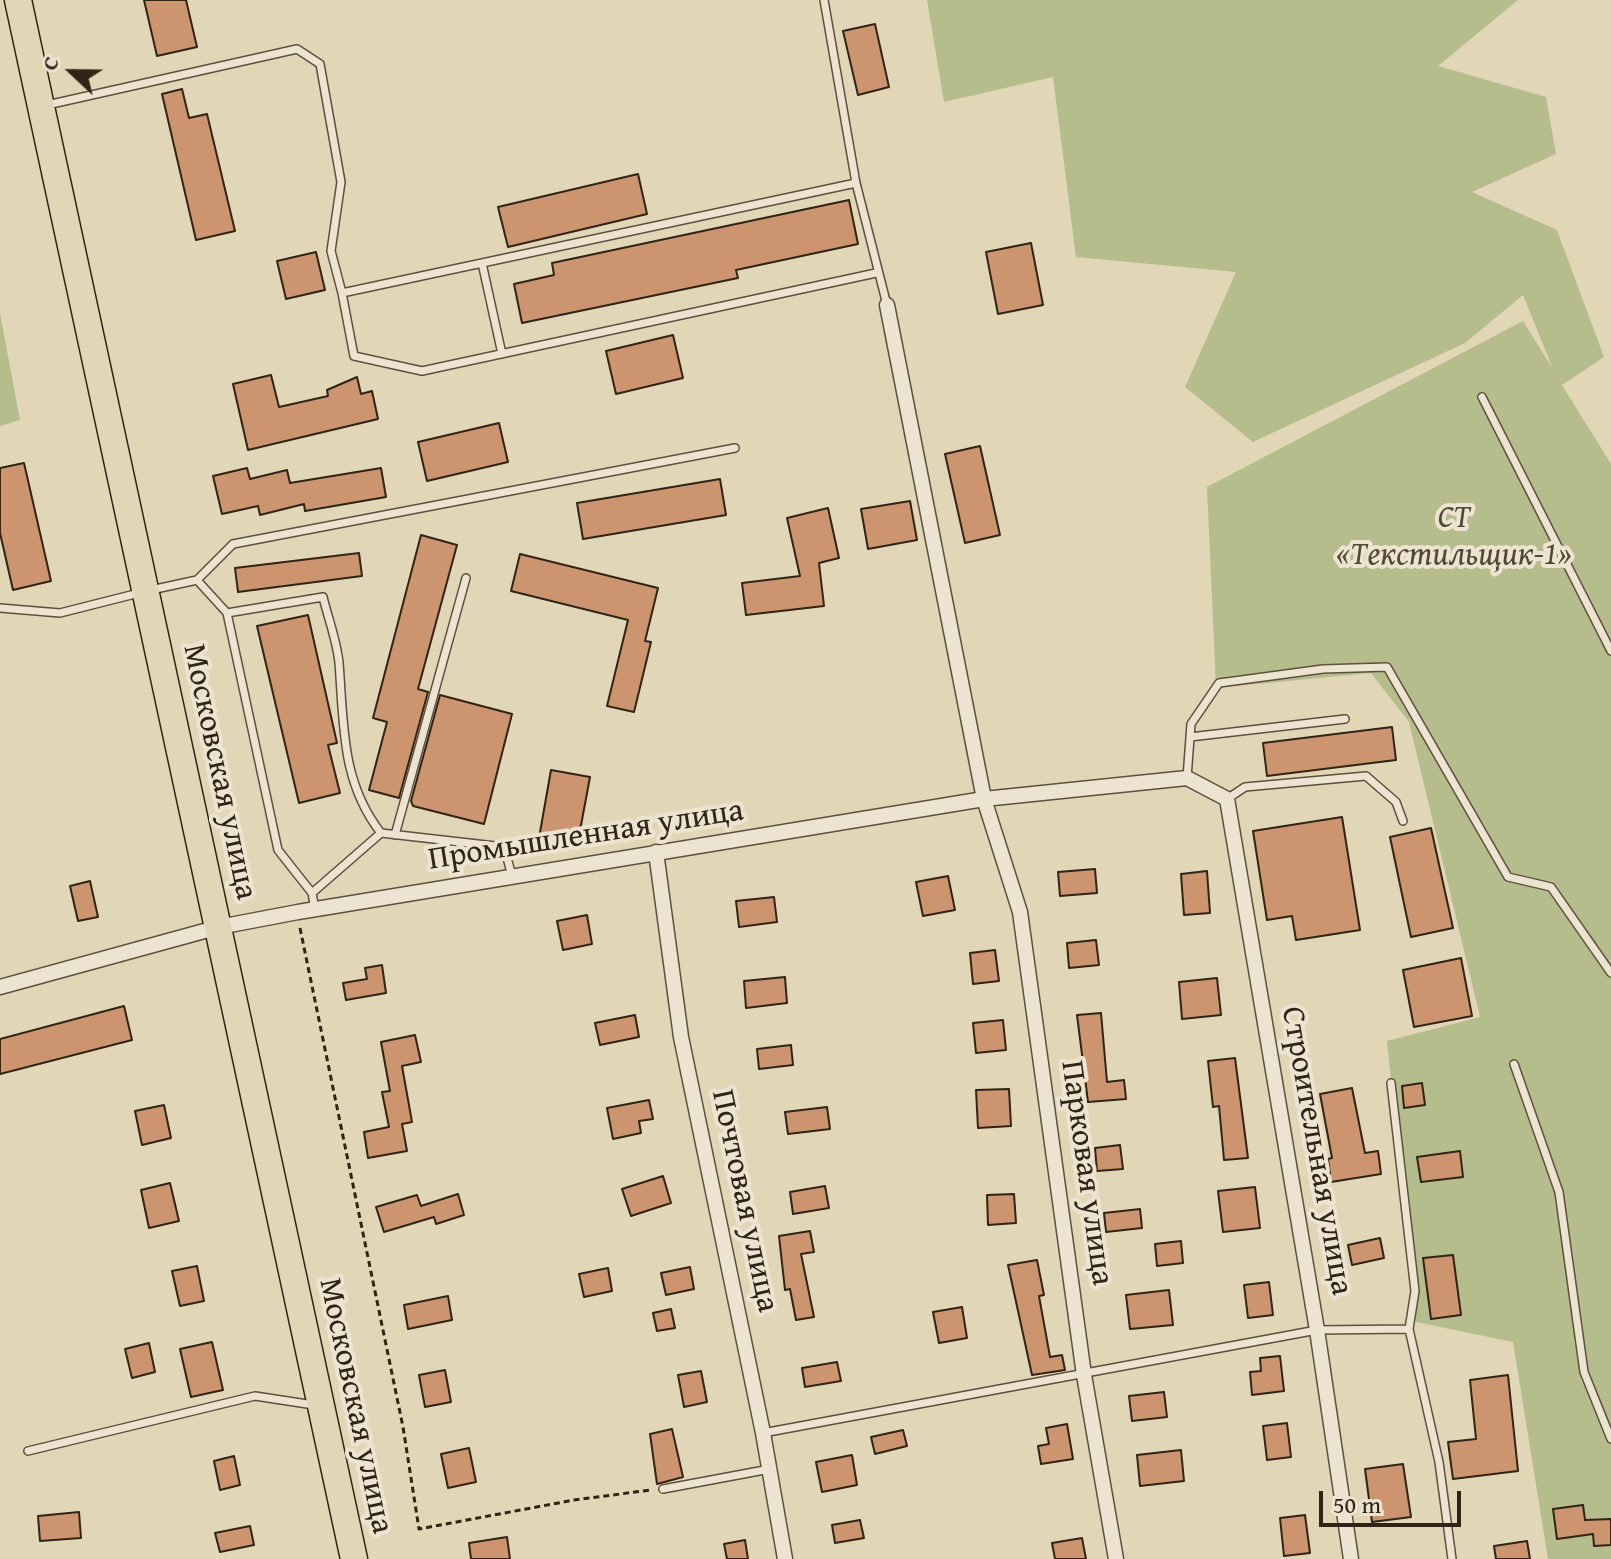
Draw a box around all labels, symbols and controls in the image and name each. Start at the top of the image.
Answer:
north arrow [32,32,112,112]
text: С [33,51,67,75]
park label: СТ «Текстильщик-1» [1336,500,1572,575]
street label: Московская улица [173,641,265,903]
street label: Промышленная улица [426,792,746,880]
street label: Строительная улица [1272,1004,1360,1298]
street label: Парковая улица [1051,1058,1121,1288]
street label: Почтовая улица [702,1086,786,1316]
street label: Московская улица [309,1275,401,1537]
scale bar [1323,1475,1465,1525]
text: 50 m [1333,1487,1381,1522]

